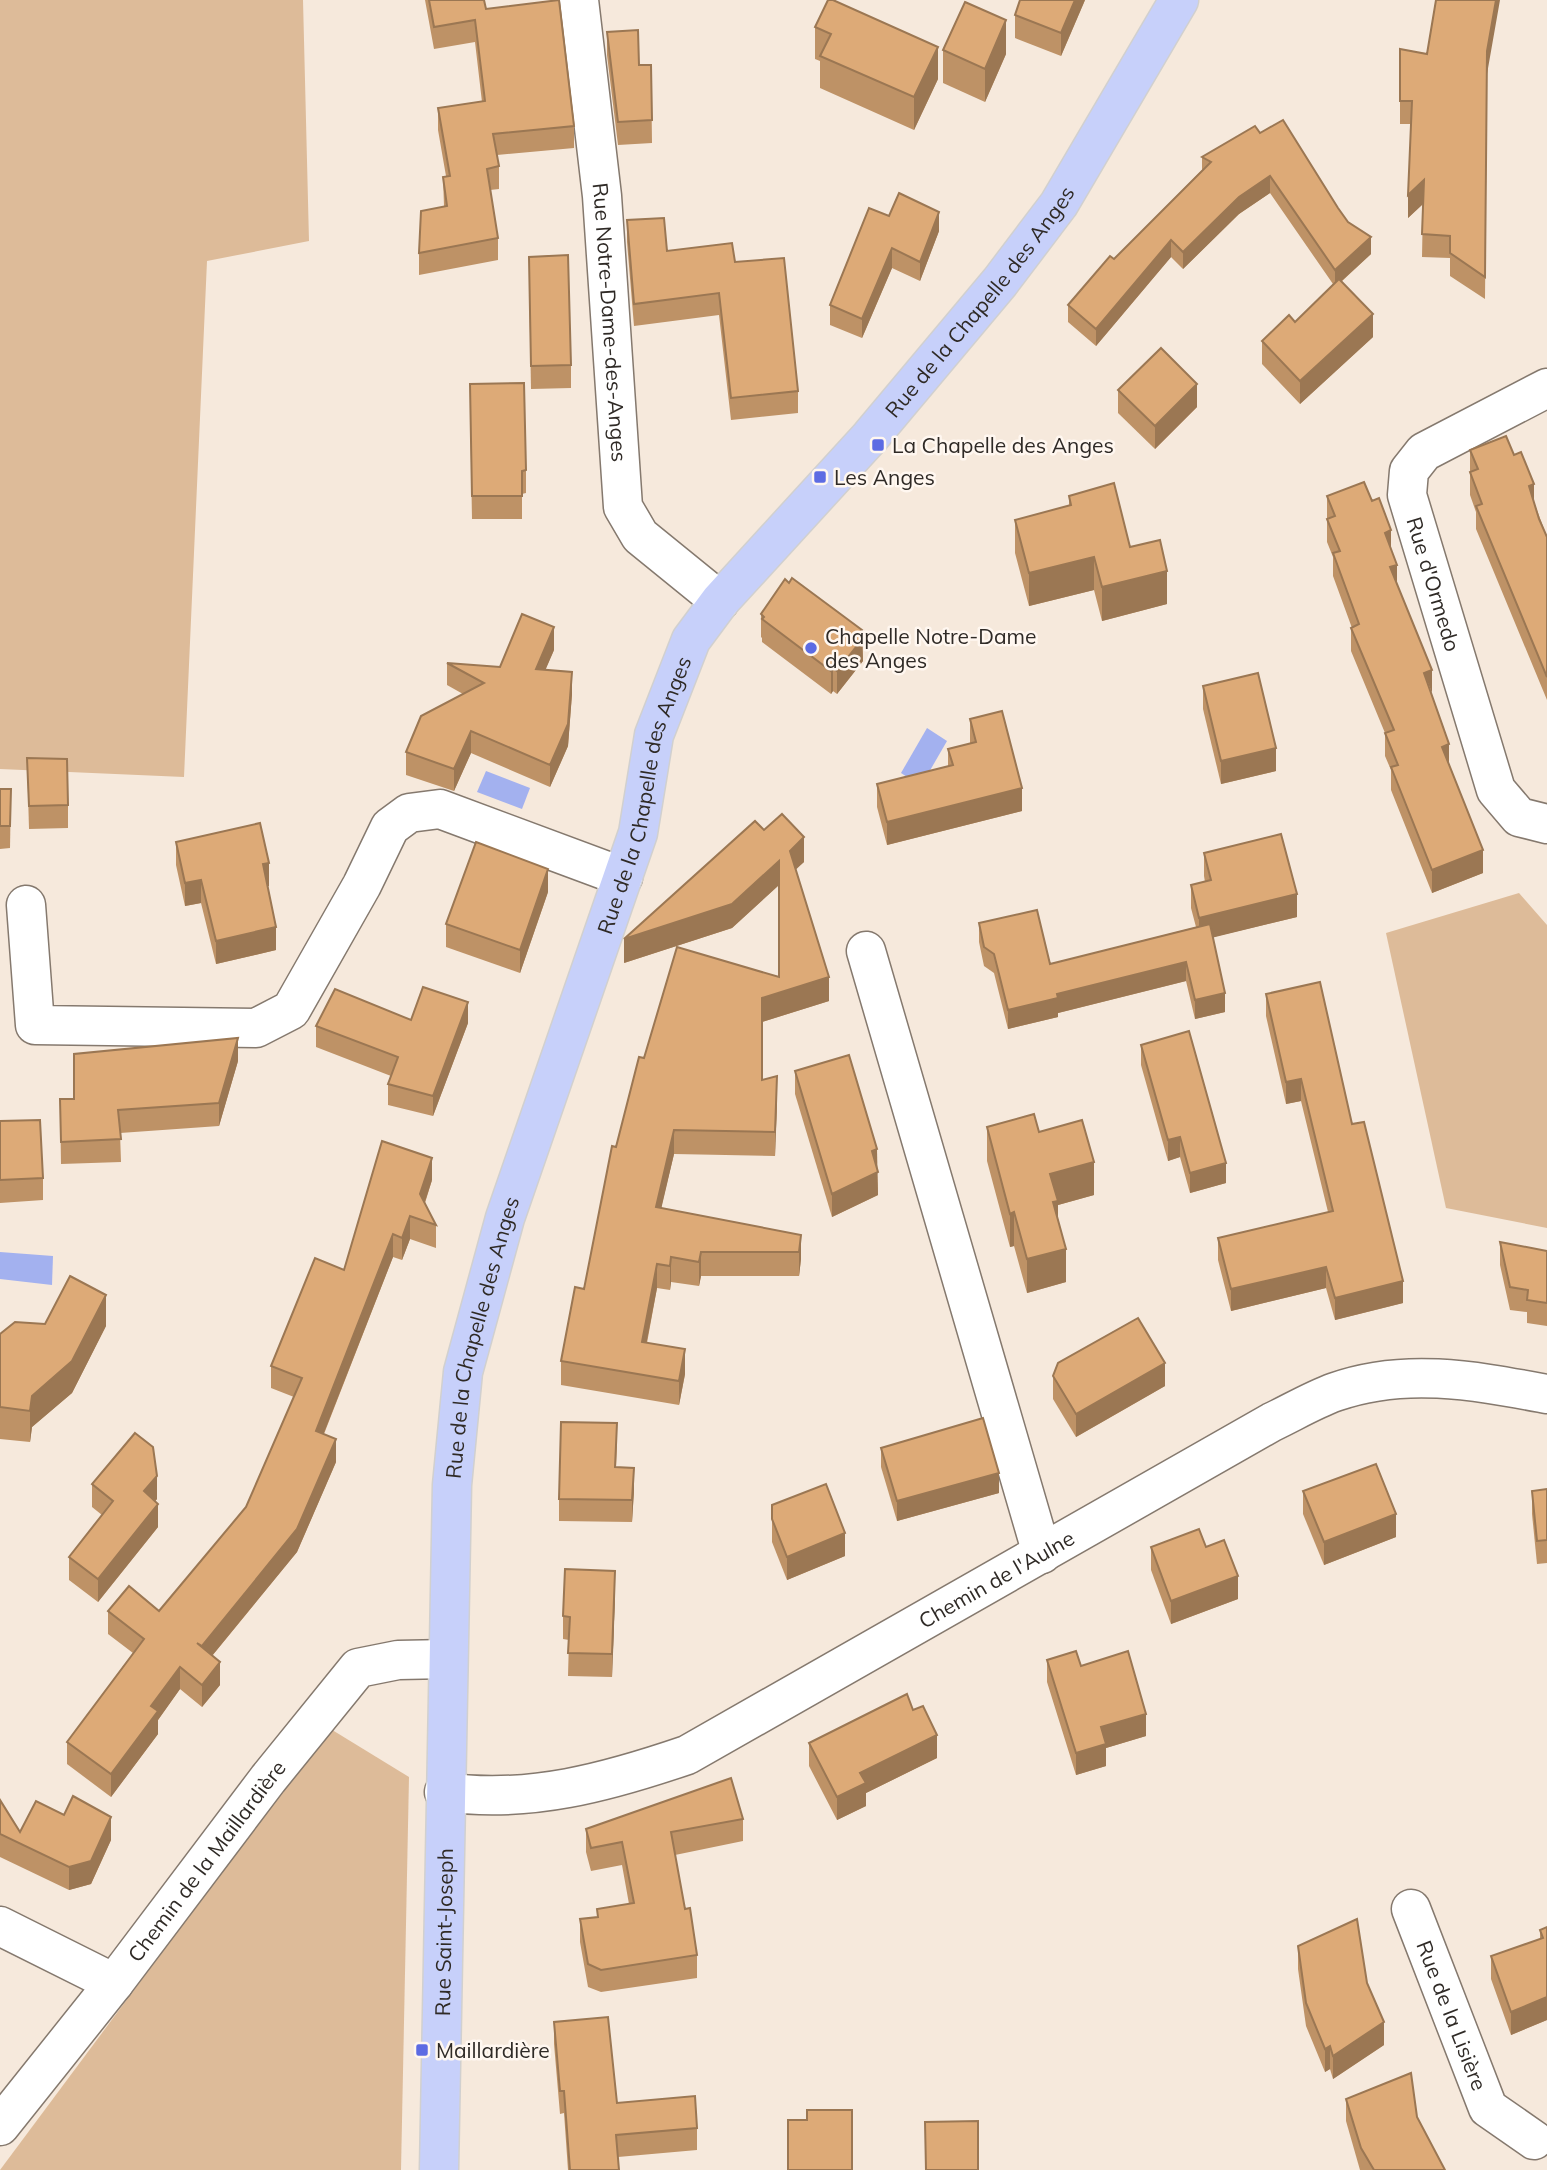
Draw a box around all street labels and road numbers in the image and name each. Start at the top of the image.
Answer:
street label: Rue Notre-Dame-des-Anges [588,181,633,463]
street label: Rue de la Chapelle des Anges [879,181,1080,422]
street label: Rue d'Ormedo [1401,514,1466,654]
street label: Rue de la Chapelle des Anges [591,653,696,937]
street label: Rue de la Chapelle des Anges [440,1193,524,1480]
street label: Chemin de l'Aulne [914,1524,1079,1634]
street label: Chemin de la Maillardière [122,1755,291,1967]
street label: Rue Saint-Joseph [429,1848,458,2016]
street label: Rue de la Lisière [1411,1937,1493,2094]

